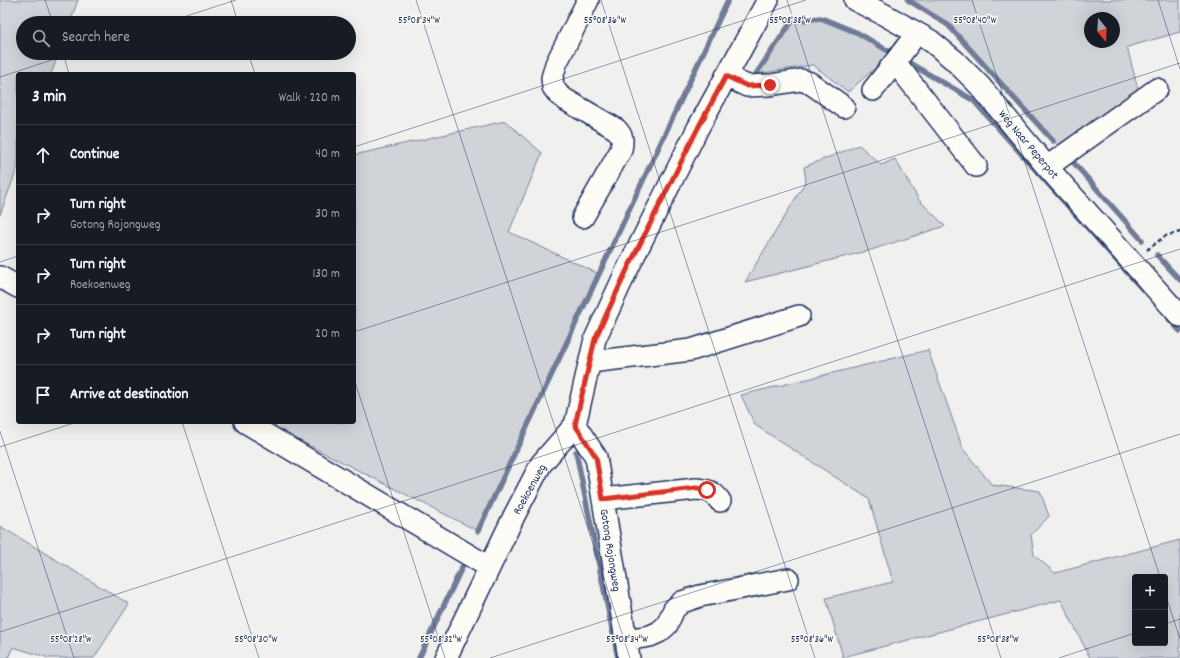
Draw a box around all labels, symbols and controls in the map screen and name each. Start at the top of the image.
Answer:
north arrow [1084,12,1120,48]
text: 55°08'34"W [398,14,440,28]
text: 55°08'36"W [584,14,627,28]
text: 55°08'38"W [769,14,811,28]
text: 55°08'40"W [954,14,997,28]
search box [16,16,356,60]
icon: search [30,27,52,49]
text: Search here [62,27,130,49]
route end [761,76,779,94]
text: 3 min [32,86,66,110]
text: Walk · 220 m [279,89,340,108]
street label: Weg Naar Peperpot [994,107,1062,184]
icon: ahead [32,144,54,166]
text: Continue [70,144,119,166]
text: 40 m [316,145,340,164]
text: Turn right [70,194,126,216]
icon: right [32,204,54,226]
text: 30 m [315,205,340,224]
text: Gotong Rojongweg [70,216,160,235]
text: Turn right [70,254,126,276]
icon: right [32,264,54,286]
text: 130 m [312,265,340,284]
text: Roekoenweg [70,276,130,295]
icon: right [32,324,54,346]
text: Turn right [70,324,126,346]
text: 20 m [315,325,340,344]
icon: arrive [32,384,54,406]
text: Arrive at destination [70,384,188,406]
street label: Roekoenweg [509,461,551,518]
route start [698,481,716,499]
street label: Gotong Rojongweg [595,508,624,593]
map controls [1132,574,1168,646]
button: + [1132,574,1168,610]
button: − [1132,610,1168,646]
text: 55°08'28"W [50,633,92,647]
text: 55°08'30"W [234,633,278,647]
text: 55°08'32"W [420,633,462,647]
text: 55°08'34"W [606,633,648,647]
text: 55°08'36"W [791,633,834,647]
text: 55°08'38"W [977,633,1019,647]

